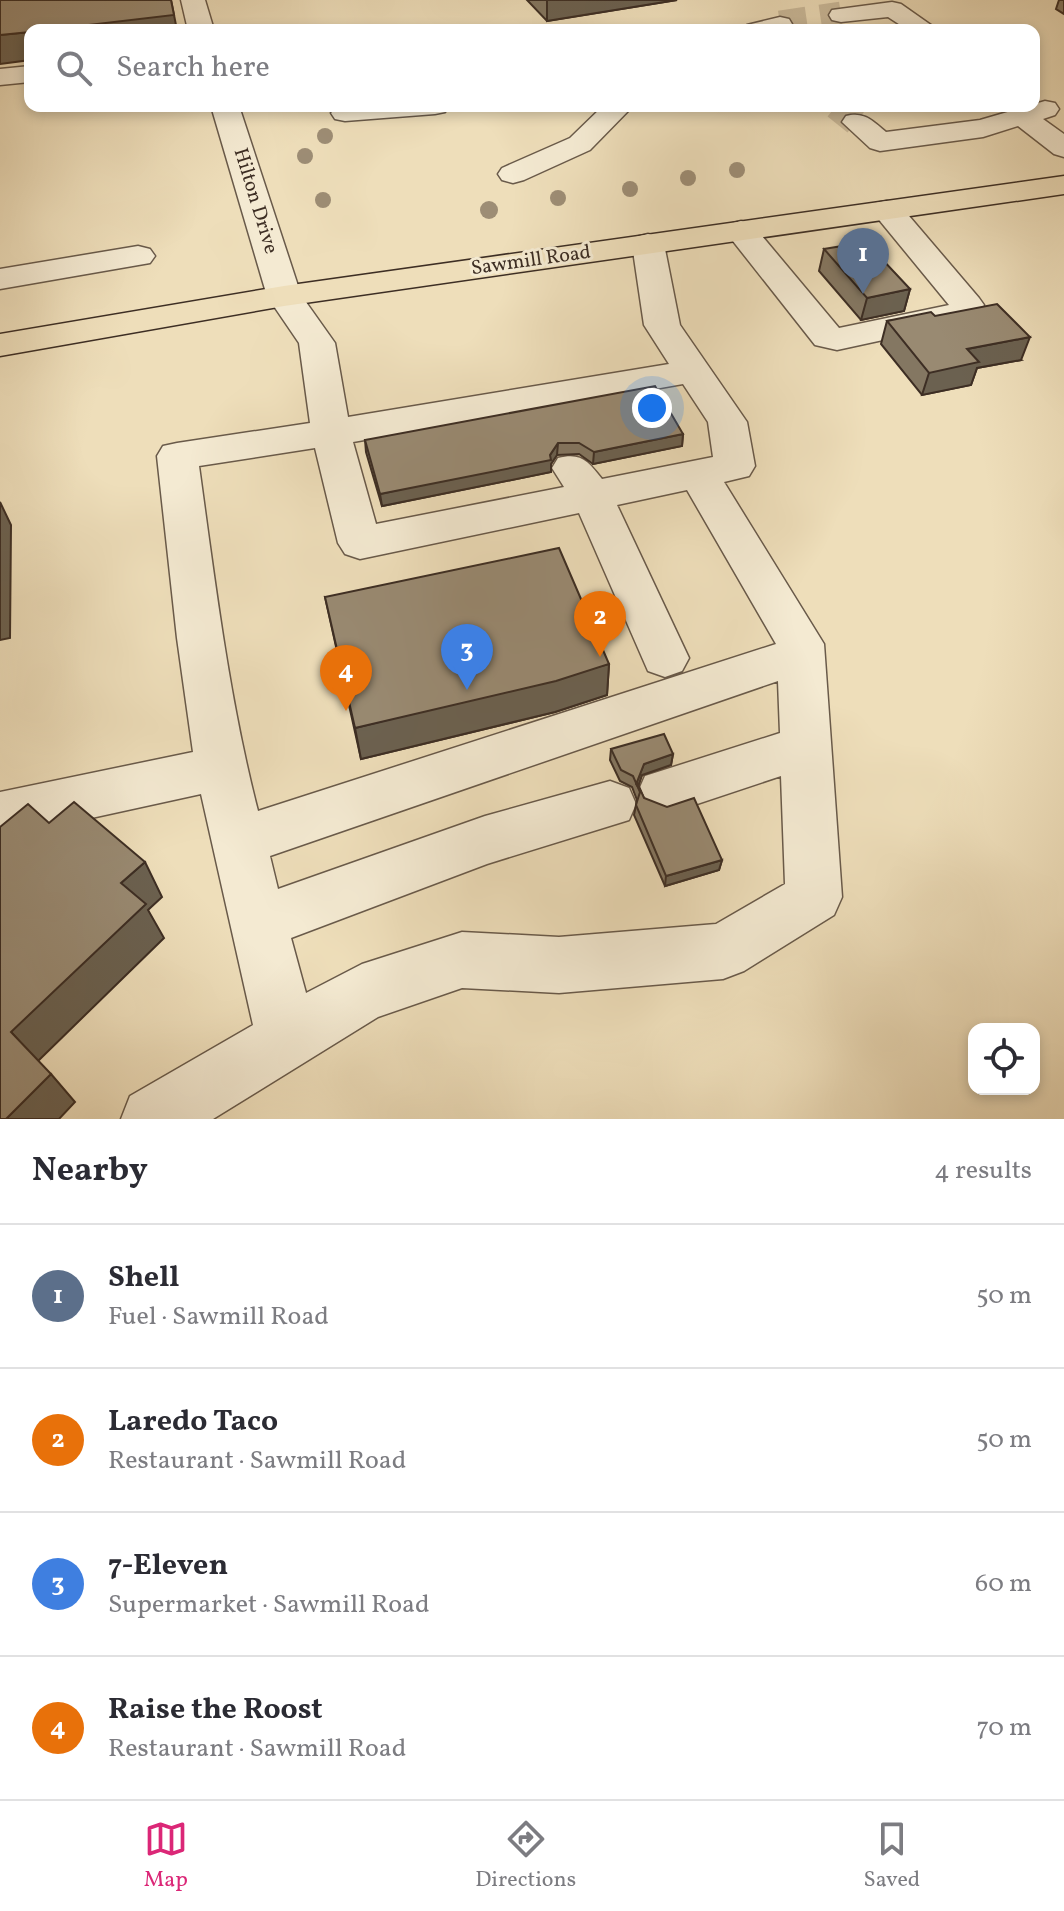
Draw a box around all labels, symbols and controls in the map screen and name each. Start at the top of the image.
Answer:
search box [24,24,1040,112]
icon: search [52,46,96,90]
text: Search here [116,47,270,89]
street label: Hilton Drive [226,145,284,257]
pin: 1 [837,228,889,294]
street label: Sawmill Road [469,239,593,283]
your location [632,388,672,428]
pin: 2 [574,591,626,657]
pin: 3 [441,624,493,690]
pin: 4 [320,645,372,711]
map controls [968,1023,1040,1095]
button: locate [968,1023,1040,1095]
text: Nearby [32,1148,148,1195]
text: 4 results [934,1153,1032,1189]
text: Shell [108,1257,180,1299]
text: 1 [53,1278,63,1314]
text: 50 m [976,1278,1032,1314]
text: Fuel · Sawmill Road [108,1299,329,1335]
text: Laredo Taco [108,1401,278,1443]
text: 2 [51,1422,65,1458]
text: 50 m [976,1422,1032,1458]
text: Restaurant · Sawmill Road [108,1443,406,1479]
text: 7-Eleven [108,1545,228,1587]
text: 3 [51,1566,65,1602]
text: 60 m [975,1566,1032,1602]
text: Supermarket · Sawmill Road [108,1587,430,1623]
text: Raise the Roost [108,1689,323,1731]
text: 4 [50,1710,66,1746]
text: 70 m [977,1710,1032,1746]
text: Restaurant · Sawmill Road [108,1731,406,1767]
tab: Map [144,1817,188,1896]
tab: Directions [475,1817,576,1896]
tab: Saved [864,1817,920,1896]

